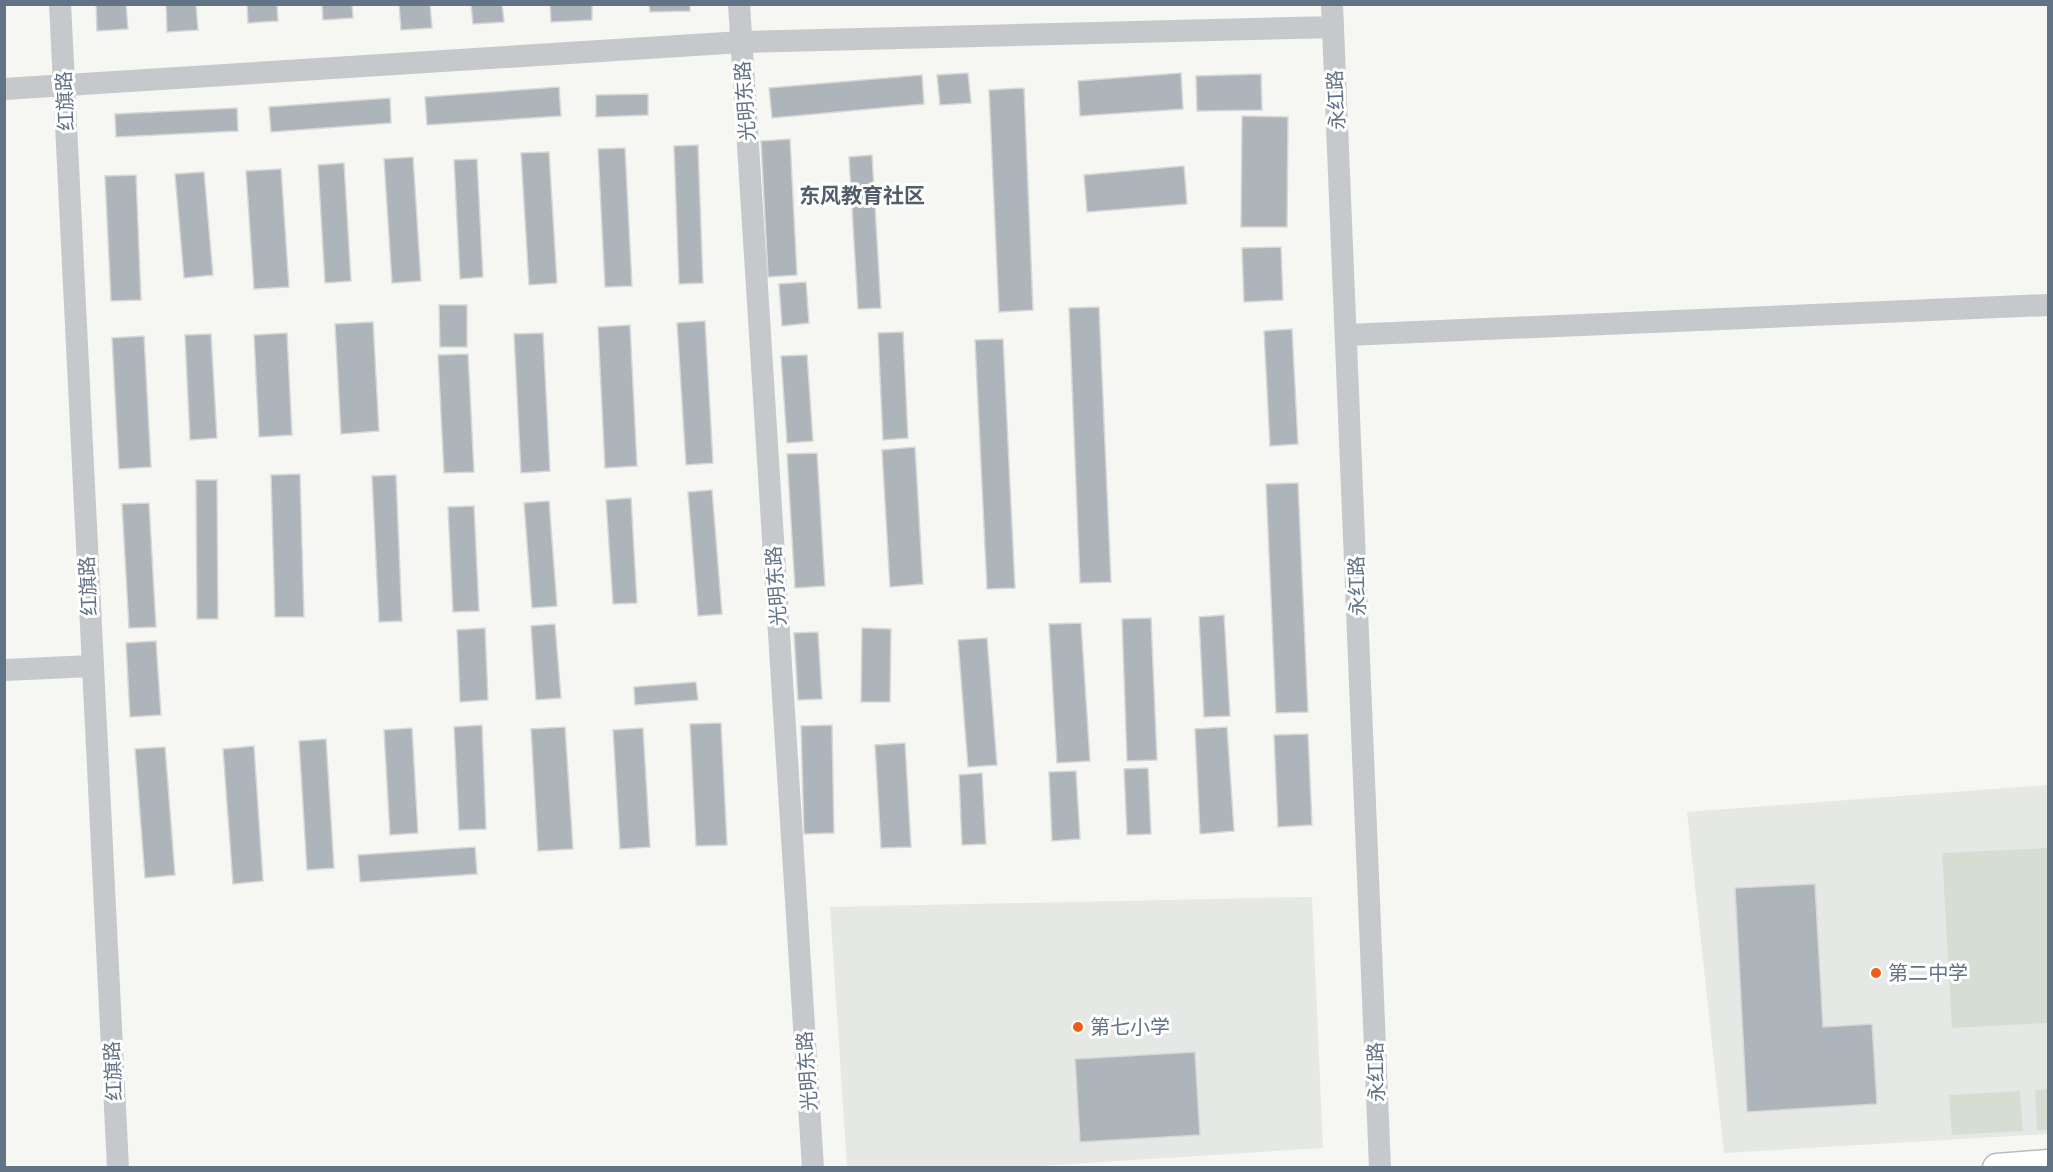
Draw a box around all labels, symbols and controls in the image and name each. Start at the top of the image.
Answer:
street label: 光明东路 [731,60,763,142]
street label: 永红路 [1323,69,1353,131]
street label: 红旗路 [52,70,82,132]
district label: 东风教育社区 [799,184,925,211]
street label: 光明东路 [762,545,794,627]
street label: 红旗路 [75,555,105,617]
street label: 永红路 [1345,555,1373,616]
place label: 第二中学 [1888,962,1968,988]
marker: 第二中学 [1869,966,1883,980]
place label: 第七小学 [1090,1016,1170,1042]
marker: 第七小学 [1071,1020,1085,1034]
street label: 光明东路 [793,1030,825,1112]
street label: 红旗路 [100,1040,130,1102]
street label: 永红路 [1364,1041,1392,1102]

